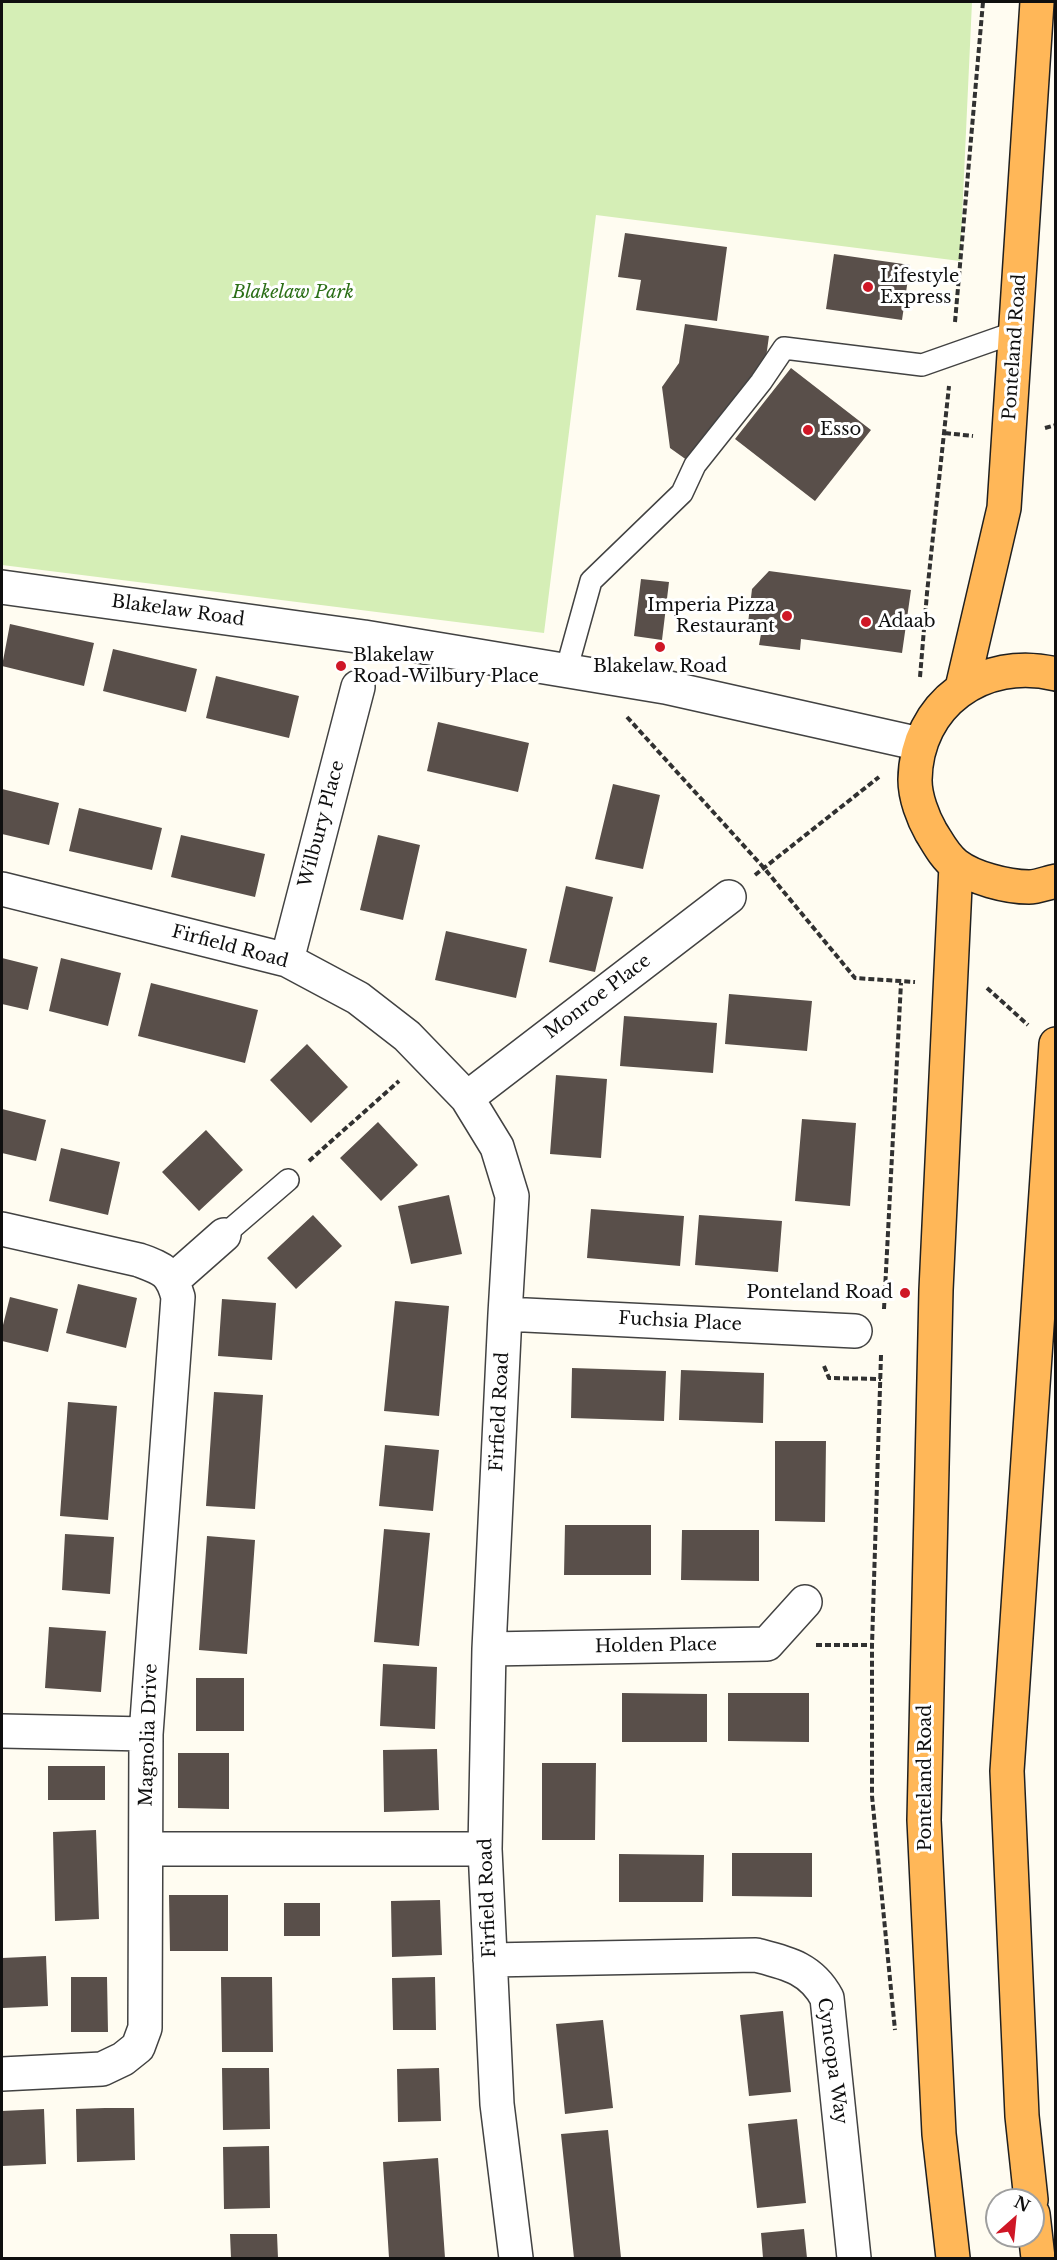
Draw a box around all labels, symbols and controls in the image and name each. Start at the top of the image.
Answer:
place label: Lifestyle Express [880,266,959,308]
street label: Ponteland Road [999,273,1031,421]
marker: Lifestyle Express [861,280,875,294]
park label: Blakelaw Park [232,282,354,304]
place label: Esso [820,419,861,441]
marker: Esso [801,423,815,437]
street label: Blakelaw Road [110,591,246,631]
place label: Imperia Pizza Restaurant [647,595,775,638]
marker: Imperia Pizza Restaurant [780,609,794,623]
place label: Adaab [878,611,935,633]
marker: Adaab [859,615,873,629]
marker: Blakelaw Road [653,640,667,654]
place label: Blakelaw Road-Wilbury Place [353,645,539,688]
place label: Blakelaw Road [593,656,727,678]
marker: Blakelaw Road-Wilbury Place [334,659,348,673]
street label: Wilbury Place [295,758,349,890]
street label: Firfield Road [169,921,291,973]
street label: Monroe Place [541,950,655,1044]
place label: Ponteland Road [746,1282,893,1304]
marker: Ponteland Road [898,1286,912,1300]
street label: Fuchsia Place [618,1308,742,1336]
street label: Firfield Road [486,1352,514,1472]
street label: Holden Place [595,1634,717,1658]
street label: Magnolia Drive [136,1663,162,1807]
street label: Ponteland Road [915,1705,937,1851]
street label: Firfield Road [475,1838,501,1958]
street label: Cyncopa Way [812,1996,852,2126]
north arrow [985,2188,1045,2248]
text: N [1011,2191,1034,2216]

